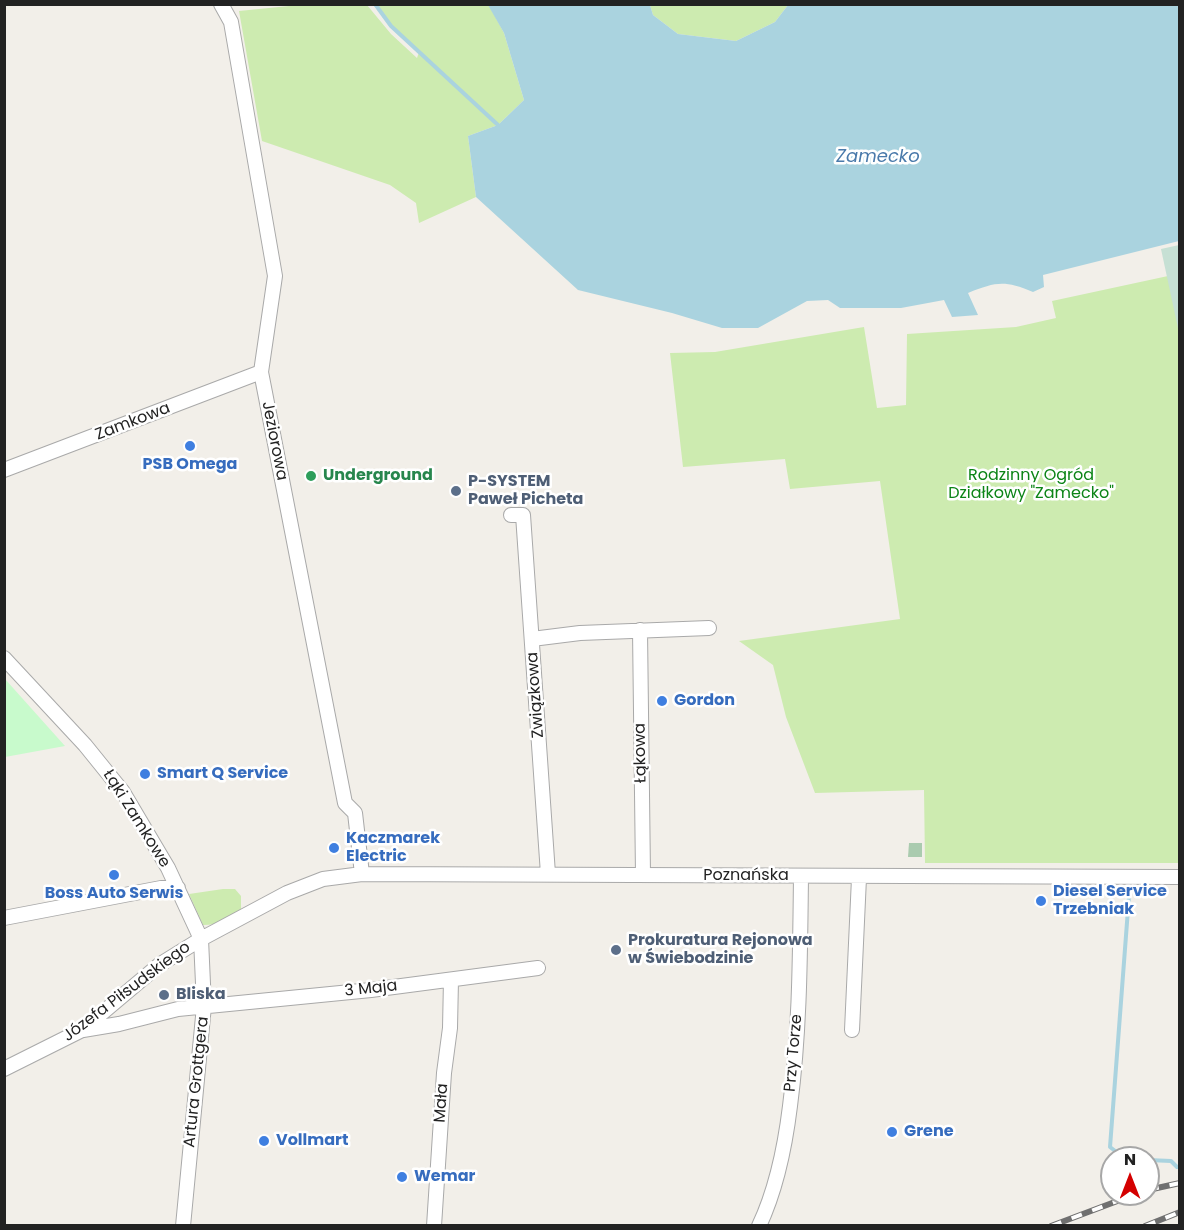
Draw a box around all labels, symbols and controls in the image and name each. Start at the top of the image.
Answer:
water label: Zamecko [836,146,920,168]
street label: Zamkowa [93,399,173,445]
street label: Jeziorowa [257,400,291,482]
marker: PSB Omega [183,439,197,453]
place label: PSB Omega [143,455,237,475]
place label: Underground [323,466,433,486]
park label: Rodzinny Ogród Działkowy "Zamecko" [948,466,1114,504]
marker: Underground [304,469,318,483]
place label: P-SYSTEM Paweł Picheta [468,472,583,510]
marker: P-SYSTEM Paweł Picheta [449,484,463,498]
street label: Związkowa [523,651,549,739]
place label: Gordon [674,691,735,711]
marker: Gordon [655,694,669,708]
street label: Łąkowa [631,723,651,783]
place label: Smart Q Service [157,764,288,784]
street label: Łąki Zamkowe [98,767,174,871]
marker: Smart Q Service [138,767,152,781]
place label: Kaczmarek Electric [346,829,440,867]
marker: Kaczmarek Electric [327,841,341,855]
street label: Poznańska [703,866,789,886]
marker: Boss Auto Serwis [107,868,121,882]
place label: Diesel Service Trzebniak [1053,882,1167,920]
place label: Boss Auto Serwis [45,884,183,904]
marker: Diesel Service Trzebniak [1034,894,1048,908]
place label: Prokuratura Rejonowa w Świebodzinie [628,931,813,969]
street label: Józefa Piłsudskiego [60,938,194,1046]
marker: Prokuratura Rejonowa w Świebodzinie [609,943,623,957]
street label: 3 Maja [344,977,398,1001]
place label: Bliska [176,985,226,1005]
marker: Bliska [157,988,171,1002]
street label: Przy Torze [781,1013,807,1093]
street label: Artura Grottgera [181,1016,213,1148]
street label: Mała [431,1083,453,1123]
place label: Grene [904,1122,954,1142]
marker: Grene [885,1125,899,1139]
place label: Vollmart [276,1131,348,1151]
marker: Vollmart [257,1134,271,1148]
north arrow [1100,1146,1160,1206]
text: N [1124,1148,1136,1171]
place label: Wemar [414,1167,475,1187]
marker: Wemar [395,1170,409,1184]

